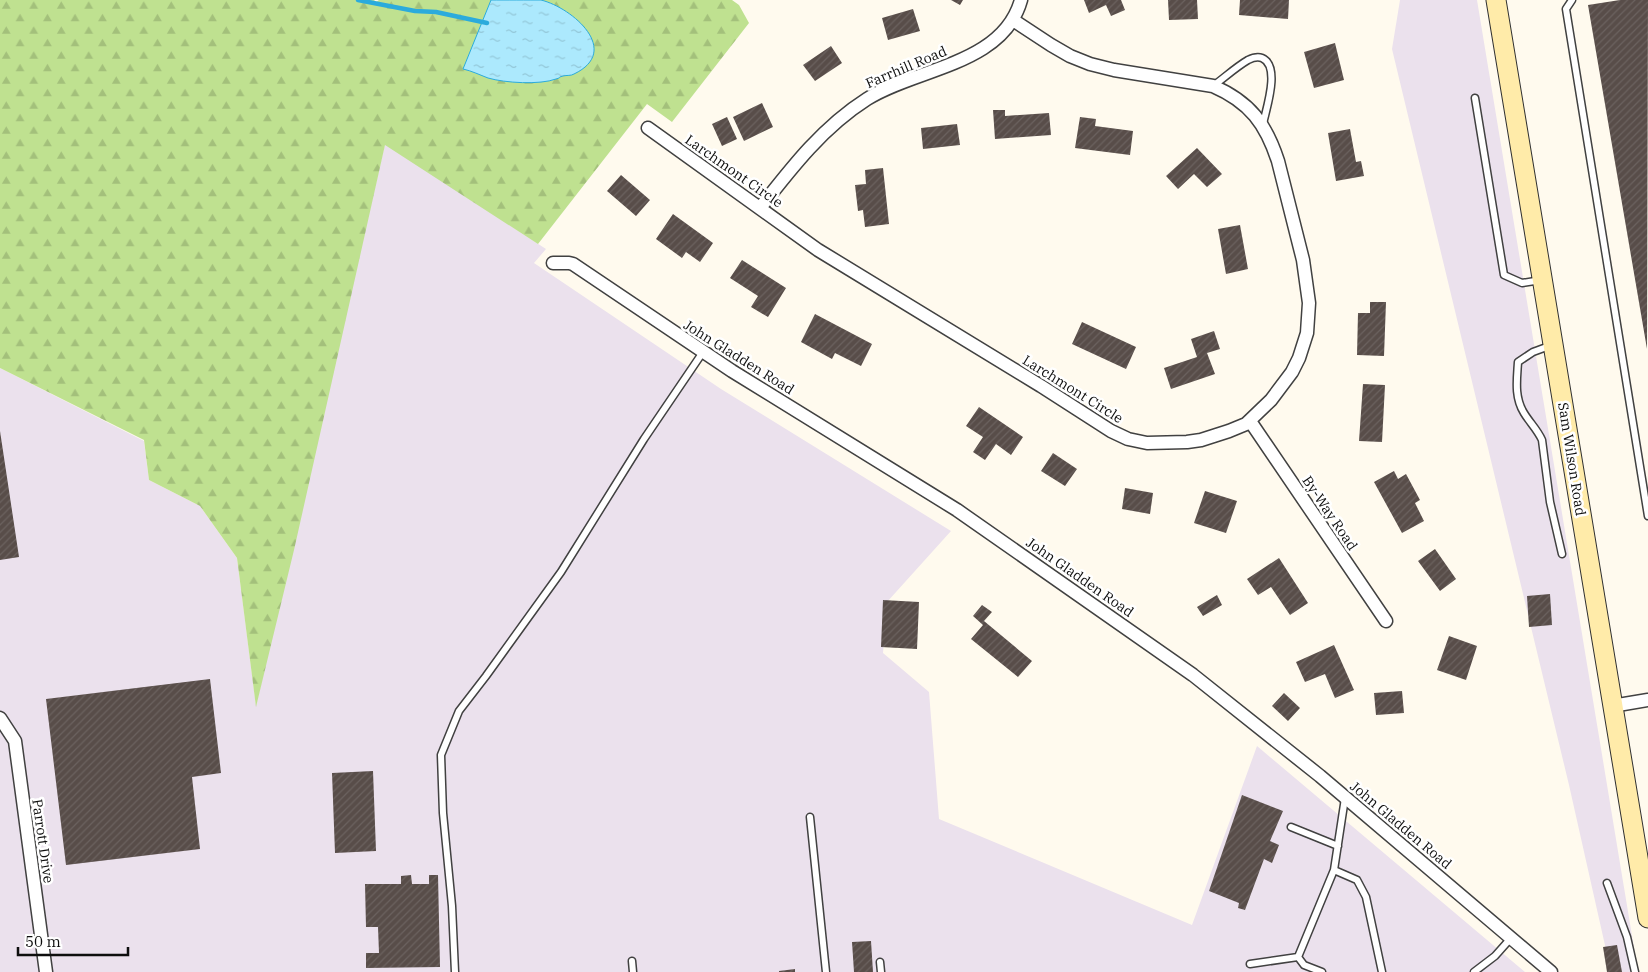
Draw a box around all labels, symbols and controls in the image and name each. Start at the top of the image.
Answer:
street label: Farrhill Road [863,42,950,92]
street label: Larchmont Circle [682,131,786,211]
street label: John Gladden Road [680,316,798,399]
street label: Larchmont Circle [1019,351,1127,427]
street label: Sam Wilson Road [1554,401,1590,518]
street label: By-Way Road [1298,472,1362,554]
street label: John Gladden Road [1023,533,1138,621]
street label: John Gladden Road [1347,777,1456,873]
street label: Parrott Drive [28,798,58,884]
scale bar [18,924,128,956]
text: 50 m [25,932,61,951]

